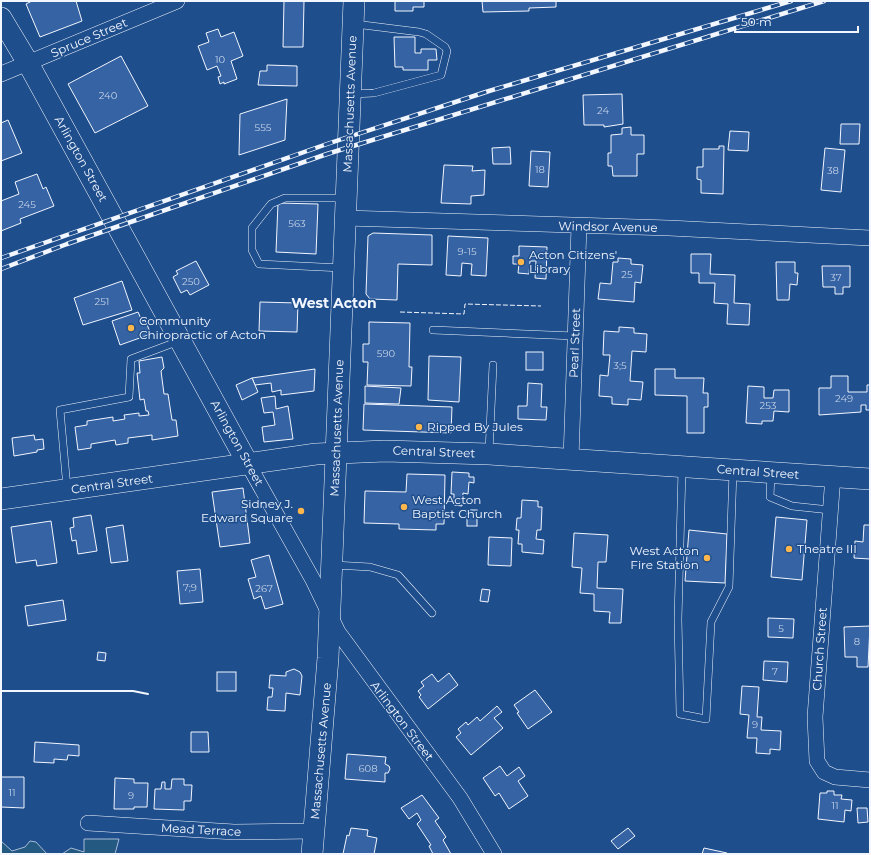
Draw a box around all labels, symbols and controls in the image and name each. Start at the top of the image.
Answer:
scale bar [735,8,858,34]
text: 50 m [741,14,772,29]
street label: Spruce Street [48,15,129,60]
street label: Massachusetts Avenue [340,35,359,173]
house number: 10 [215,53,225,66]
house number: 240 [99,89,118,102]
house number: 24 [597,104,609,117]
street label: Arlington Street [52,113,111,204]
house number: 555 [255,121,272,134]
house number: 18 [535,163,545,176]
house number: 38 [827,164,839,177]
house number: 245 [18,198,36,211]
house number: 563 [288,217,306,230]
street label: Windsor Avenue [558,218,658,235]
house number: 9-15 [457,245,477,258]
place label: Acton Citizens' Library [529,247,617,276]
marker: Acton Citizens' Library [516,257,526,267]
house number: 25 [621,268,633,281]
house number: 37 [830,271,842,284]
house number: 250 [182,275,200,288]
district label: West Acton [291,294,377,312]
house number: 251 [95,295,109,308]
street label: Pearl Street [566,308,583,378]
place label: Community Chiropractic of Acton [139,313,266,342]
marker: Community Chiropractic of Acton [126,323,136,333]
house number: 590 [377,347,396,360]
street label: Massachusetts Avenue [327,359,346,497]
house number: 3;5 [613,359,627,372]
house number: 249 [835,392,853,405]
street label: Arlington Street [208,397,267,488]
house number: 253 [760,399,777,412]
place label: Ripped By Jules [427,419,523,434]
marker: Ripped By Jules [414,422,424,432]
street label: Central Street [393,443,476,460]
street label: Central Street [716,461,800,482]
street label: Central Street [70,470,154,497]
place label: West Acton Baptist Church [412,492,502,521]
place label: Sidney J. Edward Square [201,496,293,525]
marker: West Acton Baptist Church [399,502,409,512]
marker: Sidney J. Edward Square [296,506,306,516]
place label: Theatre III [797,541,857,556]
place label: West Acton Fire Station [630,543,699,572]
marker: Theatre III [784,544,794,554]
marker: West Acton Fire Station [702,553,712,563]
house number: 7;9 [183,581,197,594]
house number: 267 [255,582,273,595]
street label: Church Street [809,607,830,691]
house number: 5 [778,622,784,635]
house number: 8 [854,635,860,648]
house number: 7 [772,665,778,678]
street label: Arlington Street [368,678,437,764]
street label: Massachusetts Avenue [307,682,334,820]
house number: 9 [752,718,758,731]
house number: 608 [358,762,378,775]
house number: 11 [8,786,16,799]
house number: 9 [128,789,134,802]
house number: 11 [831,799,839,812]
street label: Mead Terrace [160,820,242,839]

